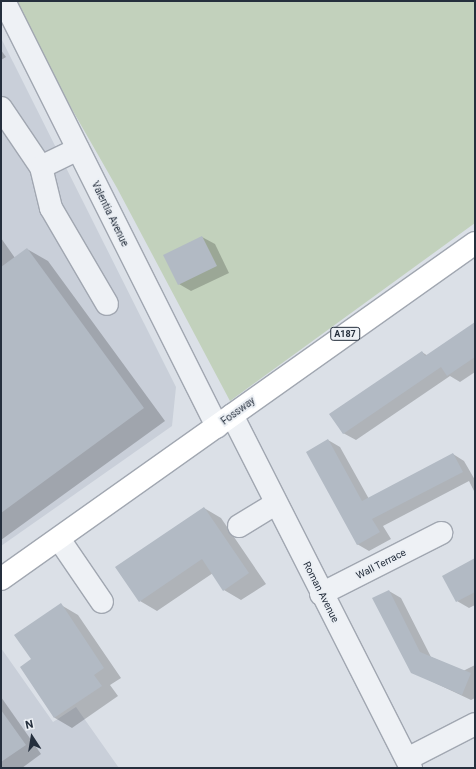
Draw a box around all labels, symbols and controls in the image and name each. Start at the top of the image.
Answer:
street label: Valentia Avenue [89,179,131,249]
road number: A187 [330,327,360,341]
street label: Fossway [219,395,257,427]
street label: Wall Terrace [354,546,408,582]
street label: Roman Avenue [300,560,342,624]
north arrow [12,717,52,757]
text: N [24,718,35,732]

